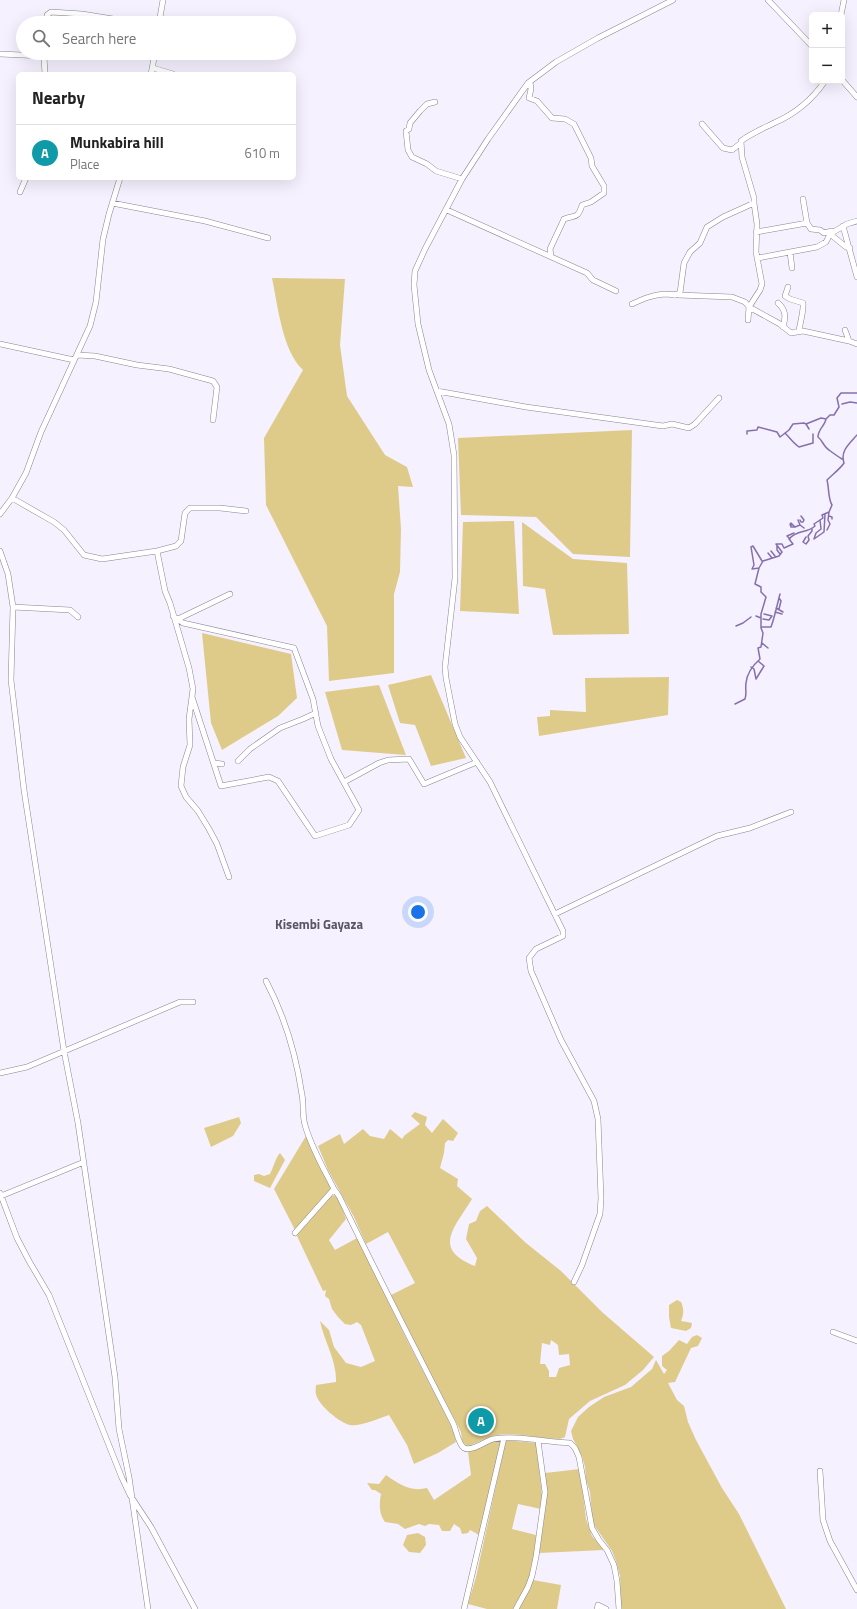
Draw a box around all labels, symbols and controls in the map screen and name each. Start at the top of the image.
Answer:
map controls [809,12,845,84]
button: + [809,12,845,48]
search box [16,16,296,60]
icon: search [30,27,52,49]
text: Search here [62,27,136,50]
button: − [809,48,845,84]
text: Nearby [32,85,85,111]
text: Munkabira hill [70,131,164,154]
text: A [41,143,49,163]
text: 610 m [244,143,280,163]
text: Place [70,154,99,174]
your location [408,902,428,922]
district label: Kisembi Gayaza [275,914,363,934]
pin: A [468,1406,494,1436]

